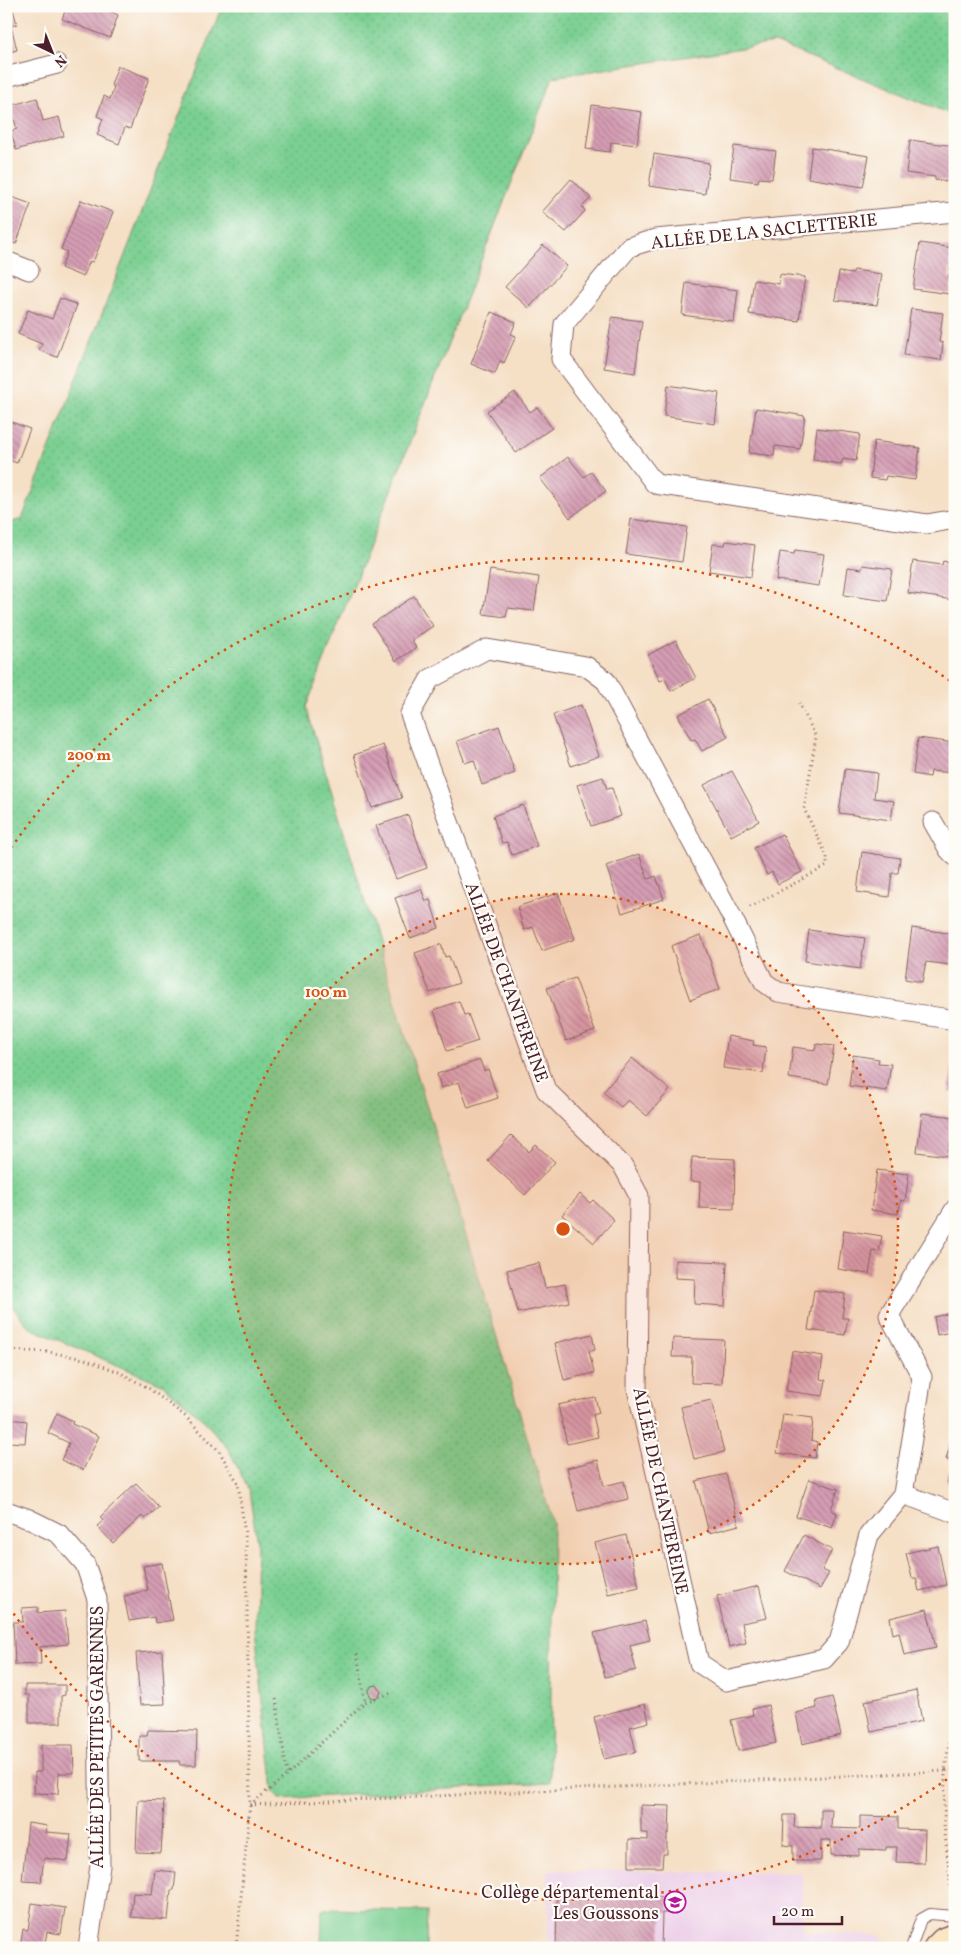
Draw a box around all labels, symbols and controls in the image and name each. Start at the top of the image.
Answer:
north arrow [28,28,78,78]
text: N [50,50,70,71]
street label: ALLÉE DE LA SACLETTERIE [650,208,879,257]
text: 200 m [67,746,111,767]
street label: ALLÉE DE CHANTEREINE [458,879,554,1086]
text: 100 m [305,983,348,1004]
centre of rings [554,1220,572,1238]
street label: ALLÉE DE CHANTEREINE [625,1385,694,1598]
street label: ALLÉE DES PETITES GARENNES [86,1606,111,1868]
place label: Collège départemental Les Goussons [481,1881,659,1927]
school or university icon: Collège départemental Les Goussons [663,1890,687,1914]
scale bar [774,1894,841,1926]
text: 20 m [781,1902,814,1923]

